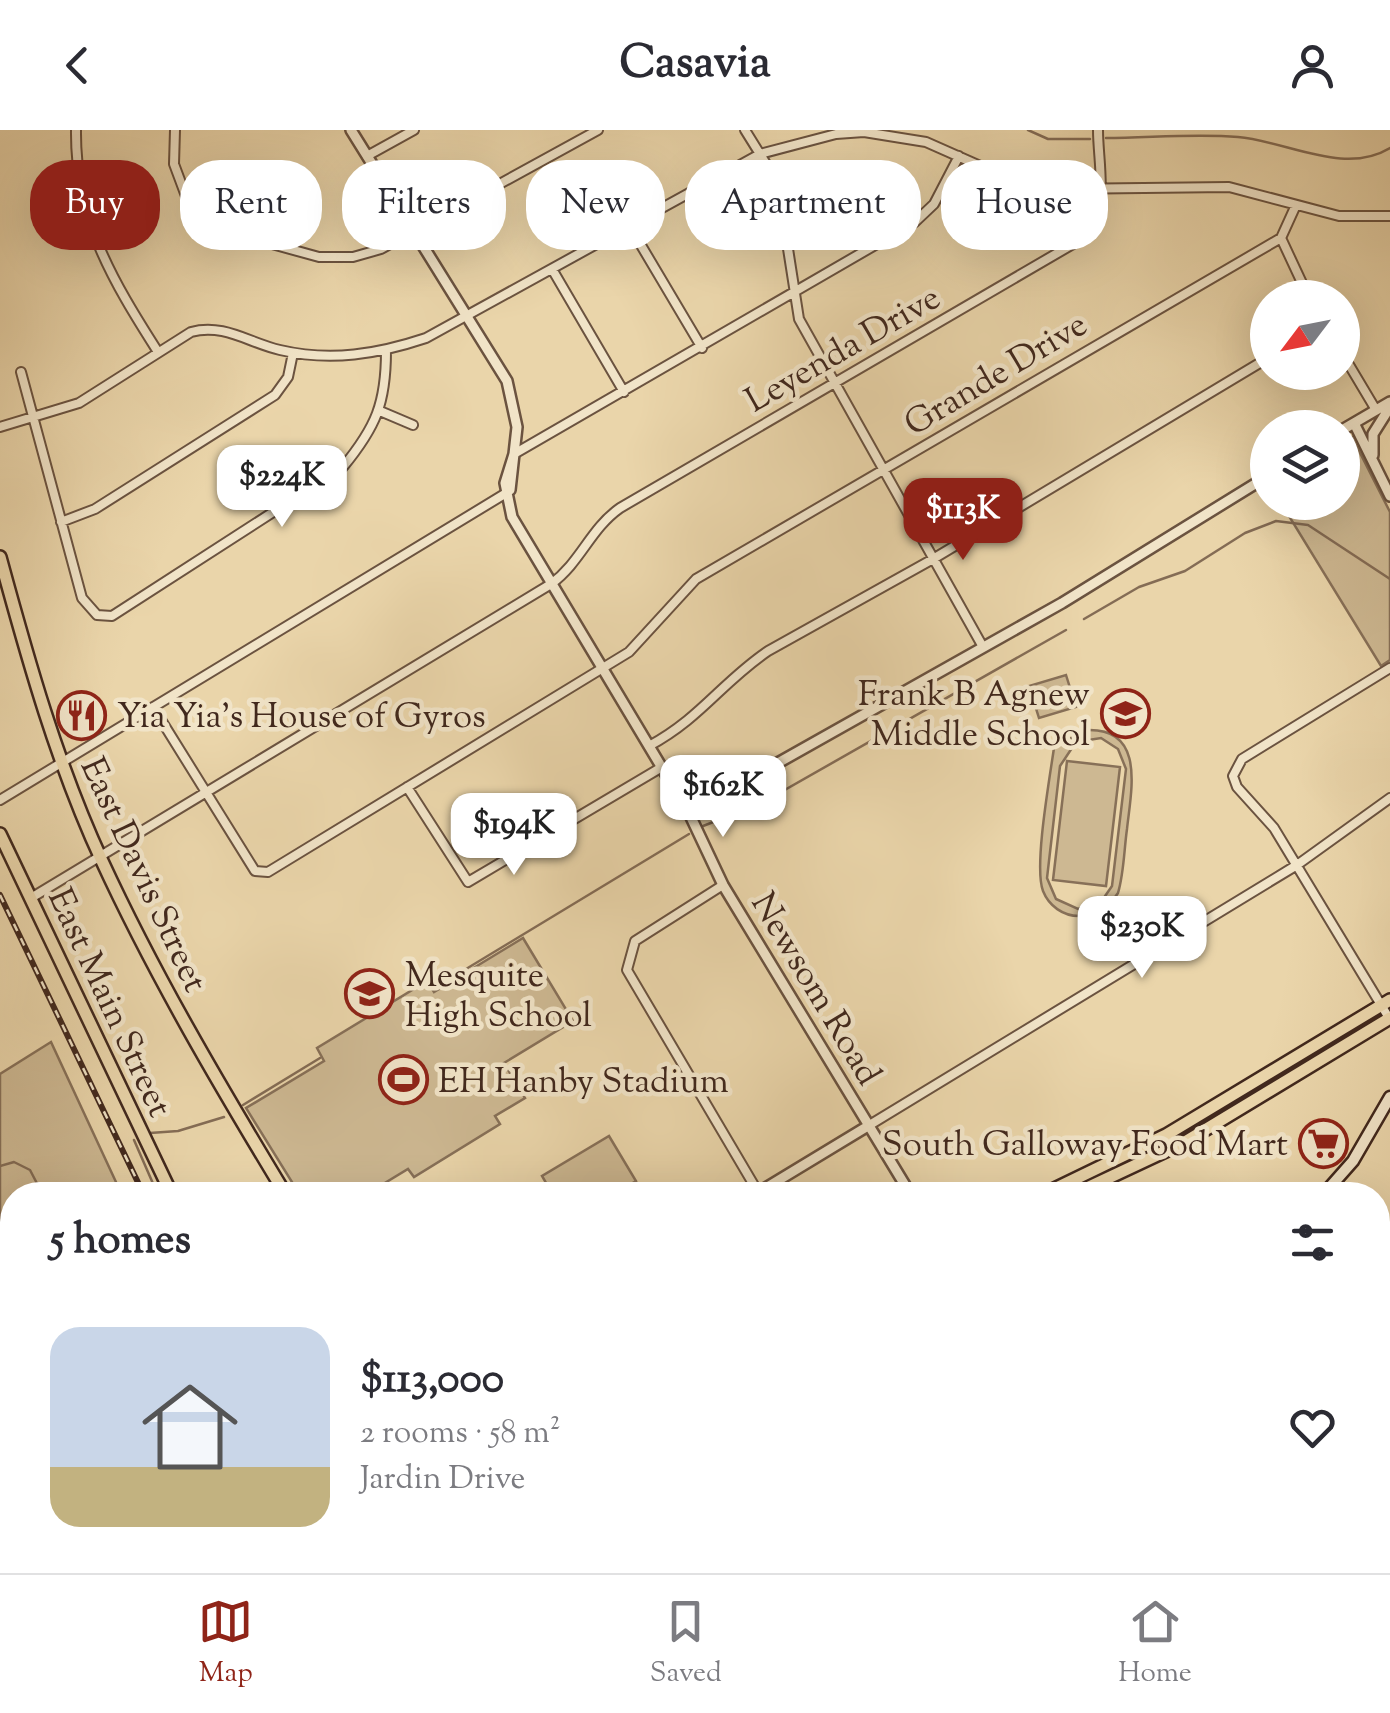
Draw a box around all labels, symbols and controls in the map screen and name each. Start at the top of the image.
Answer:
text: Casavia [619,33,771,98]
icon: back [50,38,105,93]
icon: person [1285,38,1340,93]
chip: Buy [30,160,160,250]
chip: Rent [180,160,322,250]
chip: Filters [342,160,506,250]
chip: New [526,160,665,250]
chip: Apartment [685,160,921,250]
chip: House [941,160,1108,250]
street label: Leyenda Drive [737,274,951,428]
north arrow [1250,280,1360,390]
map controls [1250,280,1360,520]
street label: Grande Drive [896,301,1098,451]
button: layers [1250,410,1360,520]
pin: $224K [212,445,352,530]
text: $224K [239,454,325,500]
pin: $113K [893,478,1033,563]
text: $113K [926,487,1000,533]
place label: Frank B Agnew Middle School [858,671,1090,762]
school or university icon: Frank B Agnew Middle School [1099,687,1151,739]
restaurant icon: Yia Yia's House of Gyros [56,689,108,741]
place label: Yia Yia's House of Gyros [117,693,486,744]
street label: East Davis Street [65,750,219,1001]
pin: $162K [653,755,793,840]
text: $162K [682,764,764,810]
pin: $194K [444,793,584,878]
text: $194K [473,802,555,848]
street label: East Main Street [32,881,183,1126]
street label: Newsom Road [736,883,892,1096]
pin: $230K [1072,896,1212,981]
text: $230K [1100,905,1184,951]
place label: Mesquite High School [405,952,592,1043]
school or university icon: Mesquite High School [344,968,396,1020]
sports icon: EH Hanby Stadium [377,1054,429,1106]
place label: EH Hanby Stadium [438,1058,729,1109]
supermarket icon: South Galloway Food Mart [1297,1117,1349,1169]
place label: South Galloway Food Mart [882,1121,1288,1172]
text: 5 homes [50,1212,191,1272]
icon: filters [1285,1215,1340,1270]
text: $113,000 [360,1351,504,1411]
icon: home [130,1367,250,1487]
icon: heart [1285,1400,1340,1455]
text: 2 rooms · 58 m² [360,1411,561,1457]
text: Jardin Drive [360,1457,525,1503]
tab: Map [198,1594,253,1694]
tab: Saved [650,1594,722,1694]
tab: Home [1118,1594,1192,1694]

